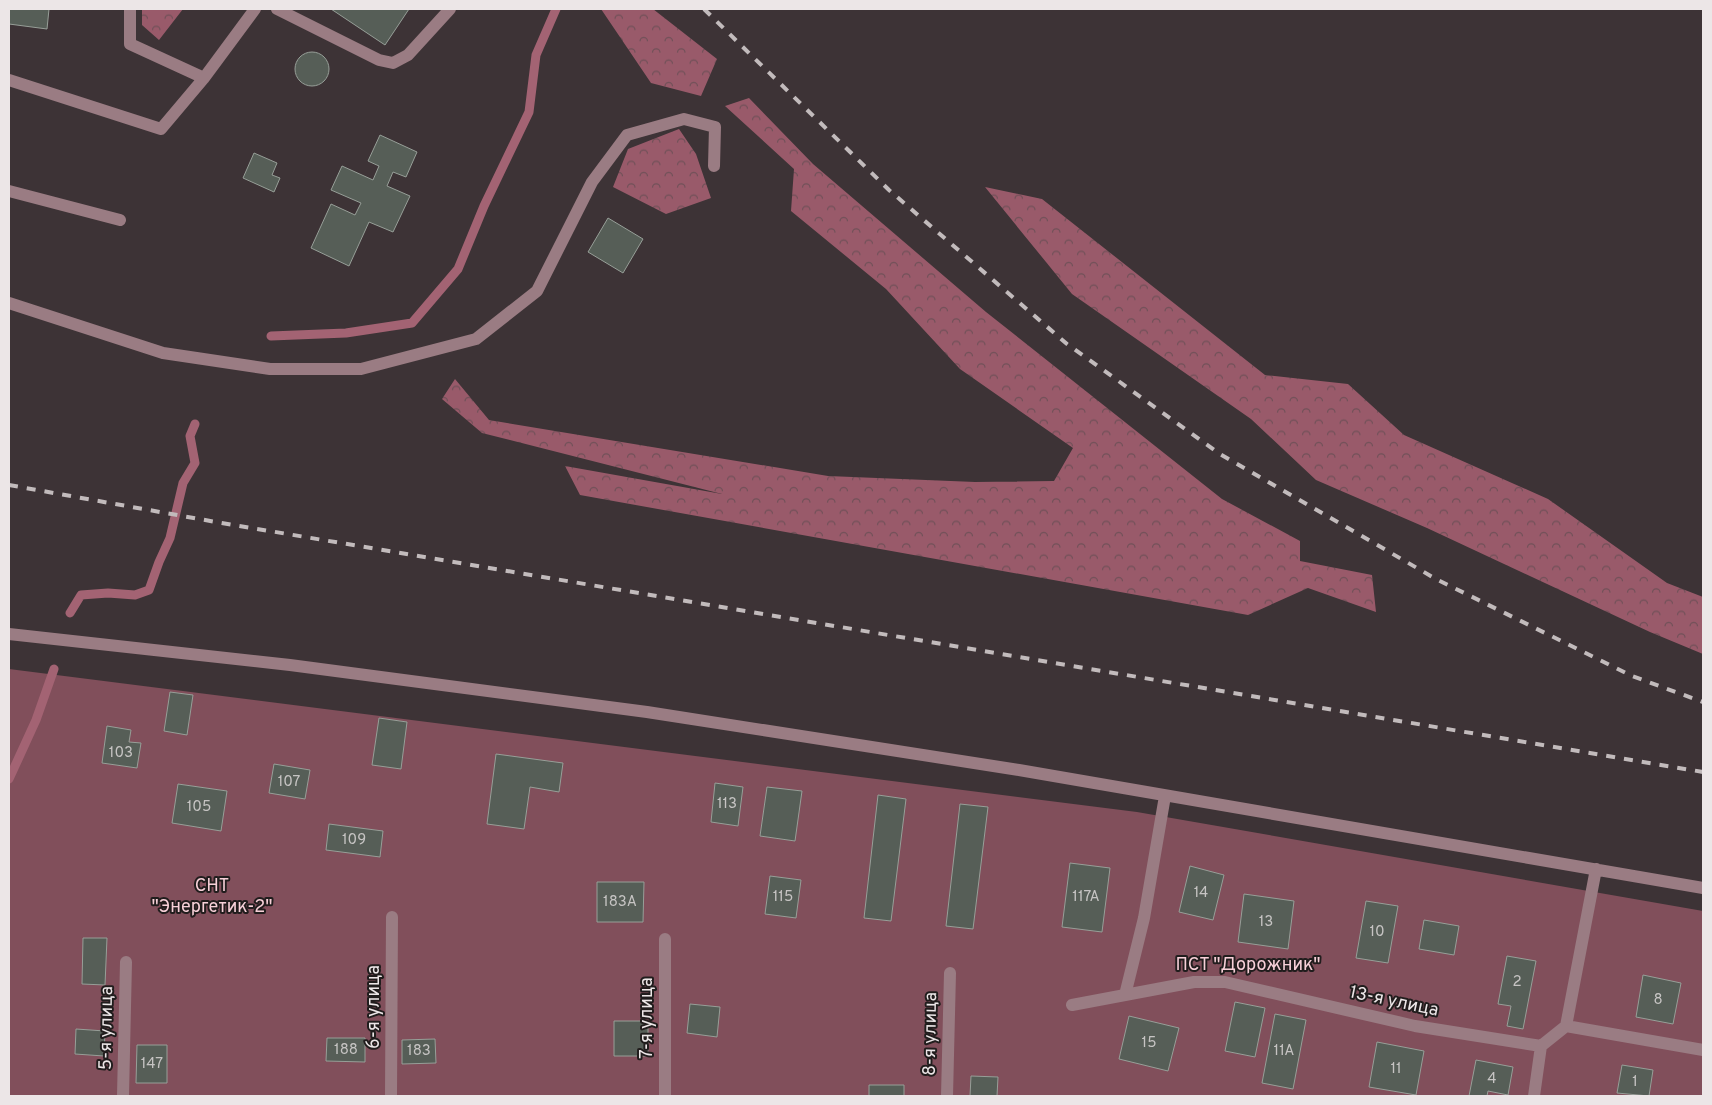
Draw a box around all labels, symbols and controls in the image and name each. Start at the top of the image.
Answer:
house number: 103 [109,744,133,763]
house number: 107 [278,773,300,792]
house number: 113 [717,795,737,814]
house number: 105 [187,798,211,817]
house number: 109 [342,831,366,850]
park label: СHТ "Энергетик-2" [151,875,273,919]
house number: 14 [1194,884,1208,903]
house number: 115 [773,888,793,907]
house number: 117А [1072,888,1100,907]
house number: 183А [603,893,637,912]
house number: 13 [1259,913,1273,932]
house number: 10 [1369,923,1385,942]
park label: ПСТ "Дорожник" [1175,954,1321,977]
street label: 6-я улица [363,965,386,1049]
house number: 2 [1512,973,1522,992]
street label: 7-я улица [636,977,659,1059]
street label: 13-я улица [1347,981,1441,1023]
street label: 5-я улица [95,986,119,1070]
house number: 8 [1653,991,1663,1010]
street label: 8-я улица [919,992,943,1076]
house number: 15 [1142,1034,1156,1053]
house number: 188 [334,1041,358,1060]
house number: 183 [407,1042,431,1061]
house number: 11А [1274,1042,1294,1061]
house number: 147 [141,1055,163,1074]
house number: 11 [1390,1060,1402,1079]
house number: 4 [1487,1070,1497,1089]
house number: 1 [1632,1073,1638,1092]

